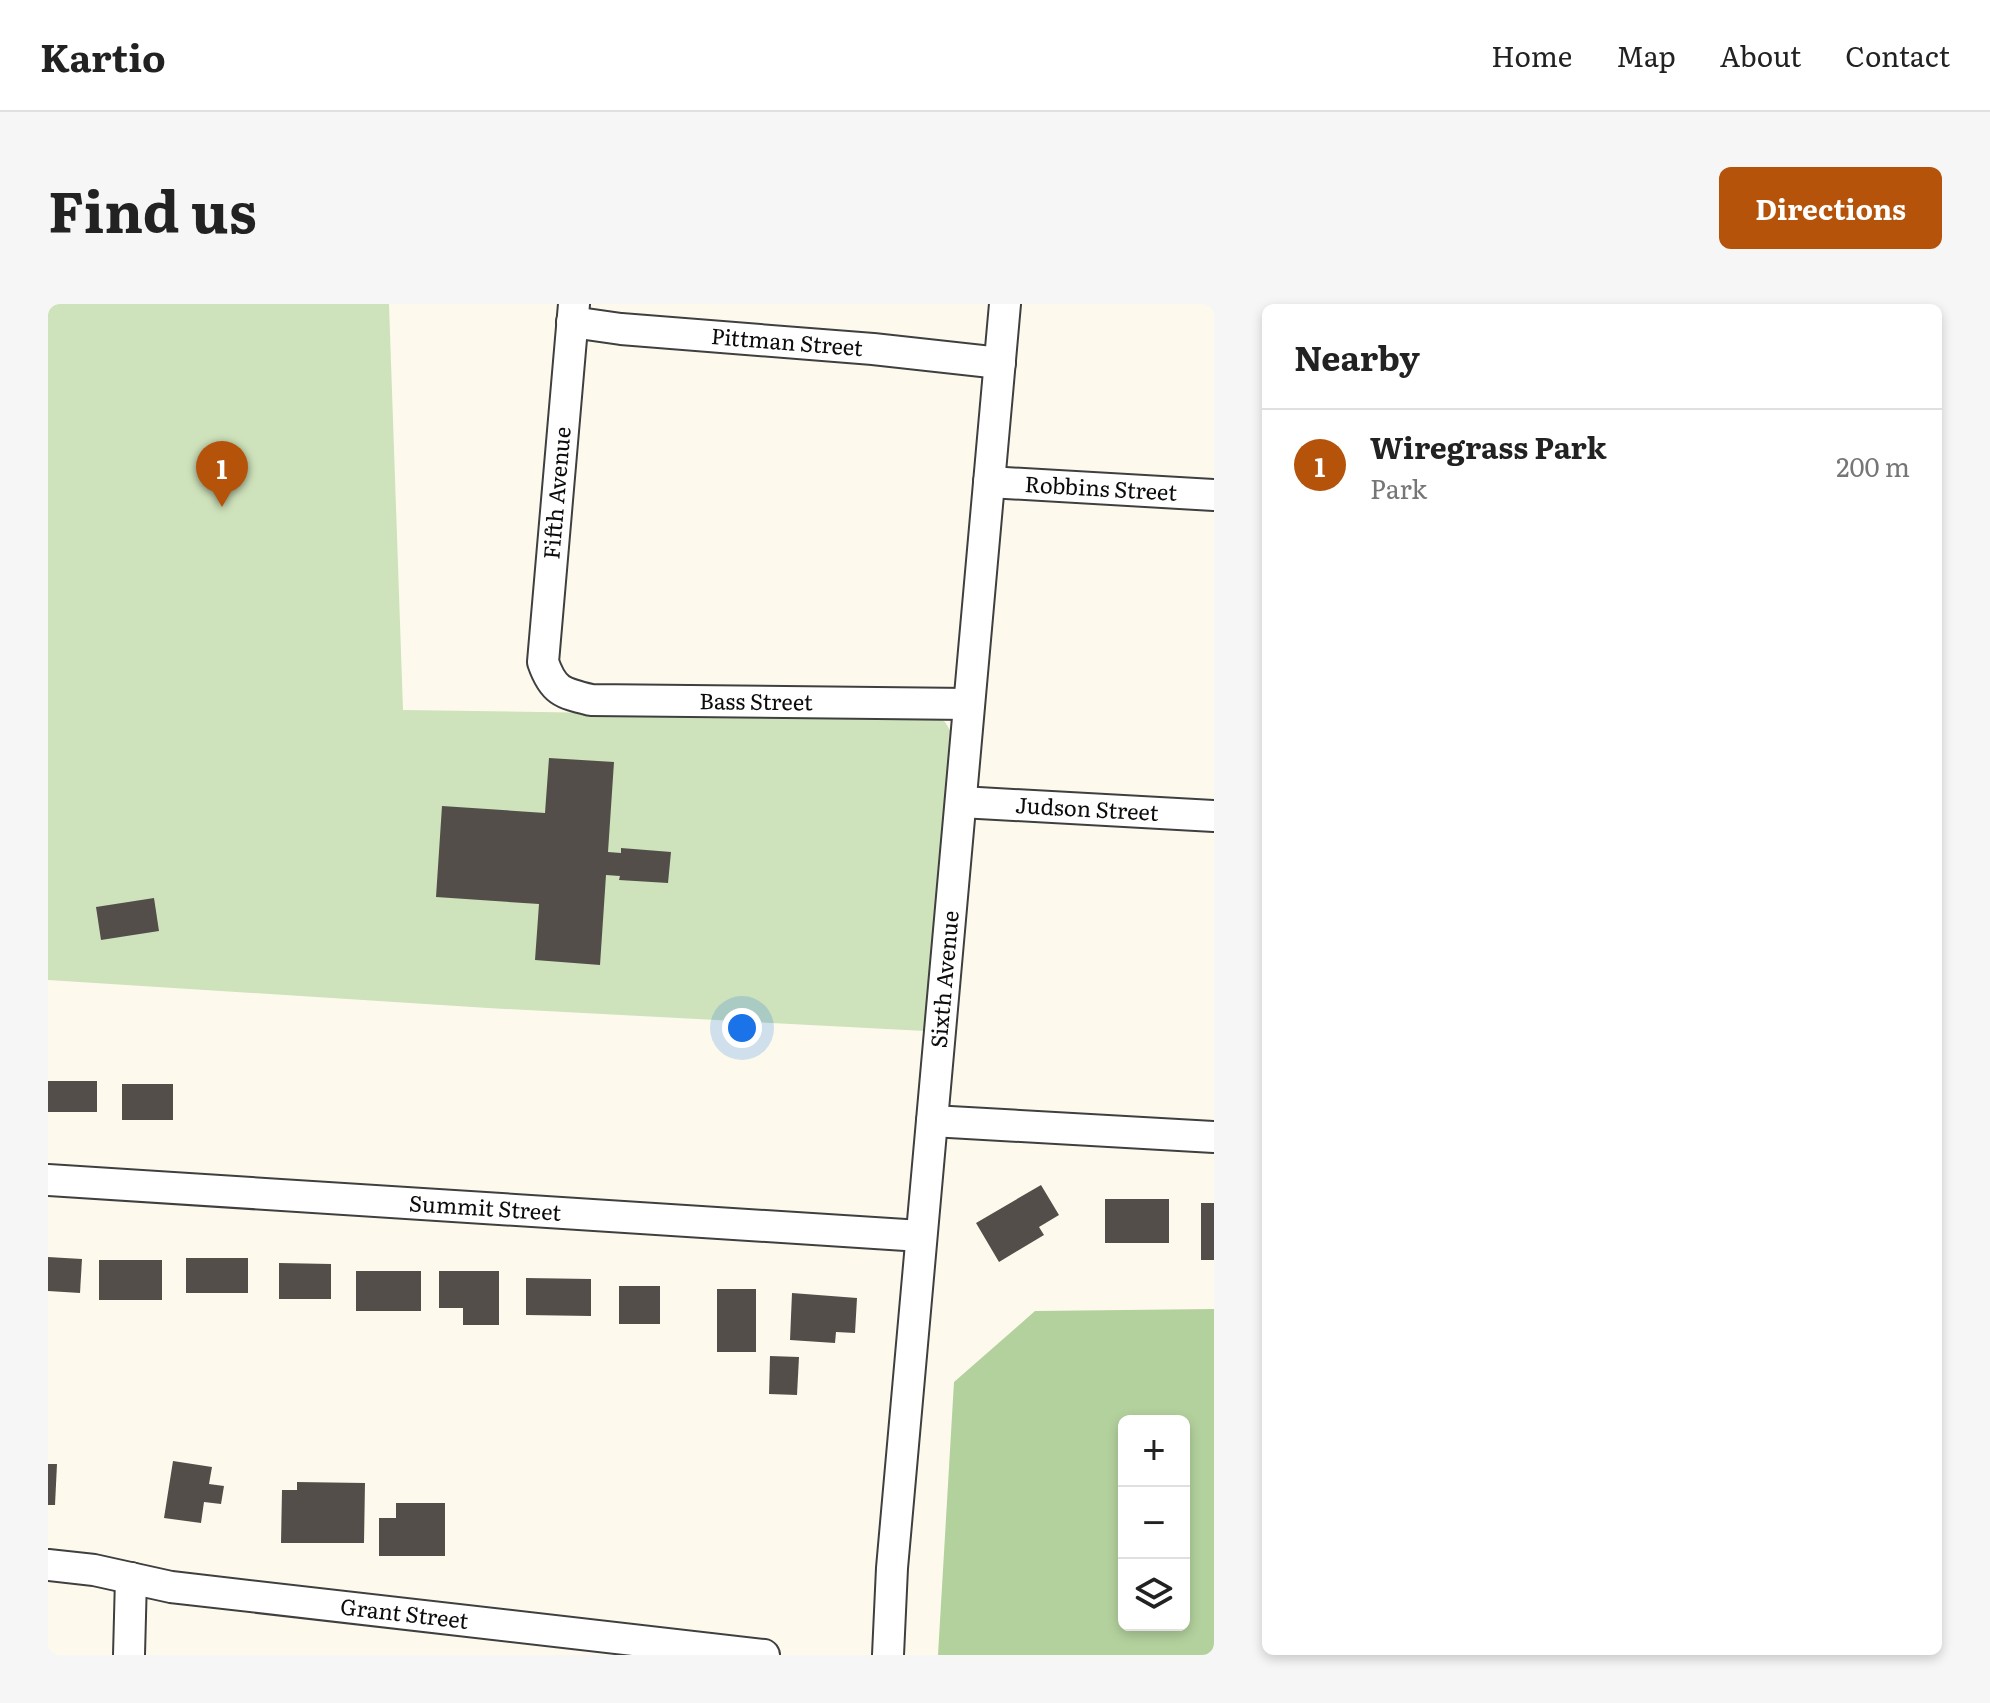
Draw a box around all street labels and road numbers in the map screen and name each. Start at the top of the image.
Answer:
street label: Pittman Street [710,318,864,363]
street label: Fifth Avenue [533,425,578,561]
street label: Robbins Street [1024,466,1178,508]
street label: Bass Street [699,683,813,717]
street label: Judson Street [1014,787,1160,828]
street label: Sixth Avenue [921,909,966,1049]
street label: Summit Street [408,1185,562,1228]
street label: Grant Street [339,1589,470,1636]

